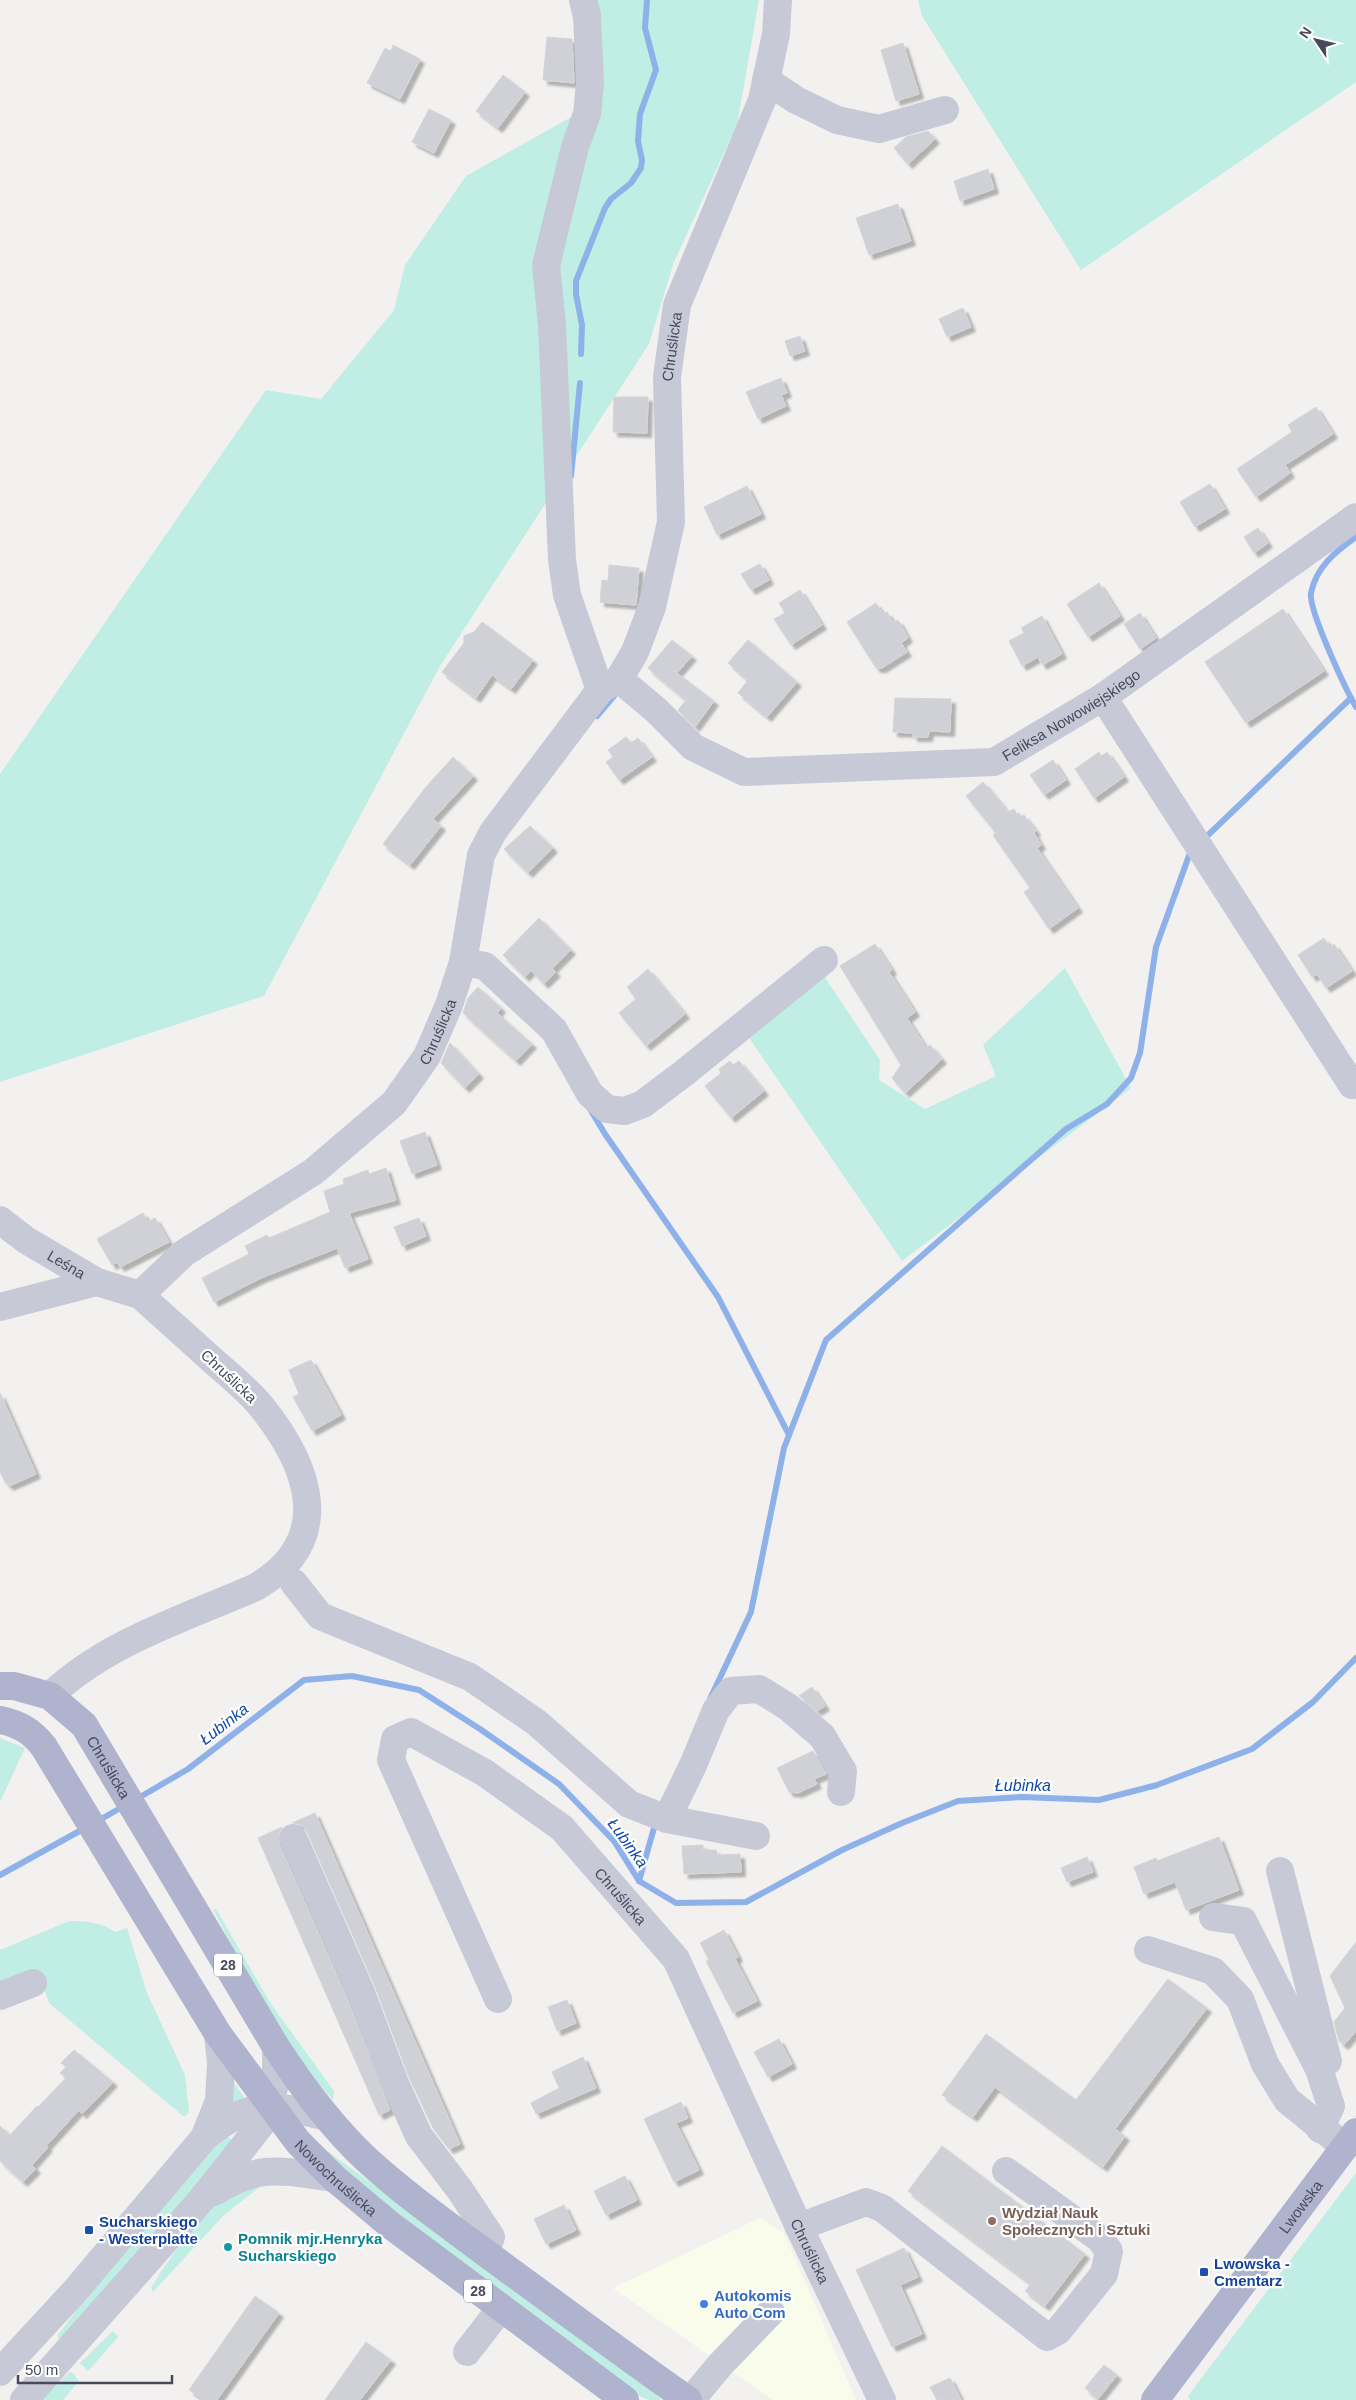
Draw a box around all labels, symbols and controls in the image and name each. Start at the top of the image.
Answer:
north arrow [1291,15,1341,65]
text: N [1296,24,1315,41]
street label: Chruślicka [658,310,685,382]
street label: Feliksa Nowowiejskiego [999,665,1143,764]
street label: Chruślicka [415,996,459,1068]
street label: Leśna [45,1246,89,1282]
street label: Chruślicka [198,1346,261,1407]
water label: Łubinka [197,1700,251,1748]
street label: Chruślicka [84,1733,135,1802]
water label: Łubinka [995,1777,1051,1794]
water label: Łubinka [605,1815,651,1871]
street label: Chruślicka [592,1864,651,1928]
road number: 28 [214,1954,242,1976]
street label: Nowochruślicka [292,2136,381,2219]
street label: Lwowska [1275,2176,1326,2236]
place label: Wydział Nauk Społecznych i Sztuki [1002,2204,1150,2238]
place label: Sucharskiego - Westerplatte [99,2213,198,2247]
marker: Wydział Nauk Społecznych i Sztuki [986,2215,998,2227]
street label: Chruślicka [788,2216,834,2287]
marker: Sucharskiego - Westerplatte [83,2224,95,2236]
place label: Pomnik mjr.Henryka Sucharskiego [238,2230,383,2264]
marker: Pomnik mjr.Henryka Sucharskiego [222,2241,234,2253]
place label: Lwowska - Cmentarz [1214,2255,1290,2289]
marker: Lwowska - Cmentarz [1198,2266,1210,2278]
road number: 28 [464,2280,492,2302]
place label: Autokomis Auto Com [714,2287,792,2321]
marker: Autokomis Auto Com [698,2298,710,2310]
scale bar [18,2352,171,2384]
text: 50 m [25,2361,58,2378]

